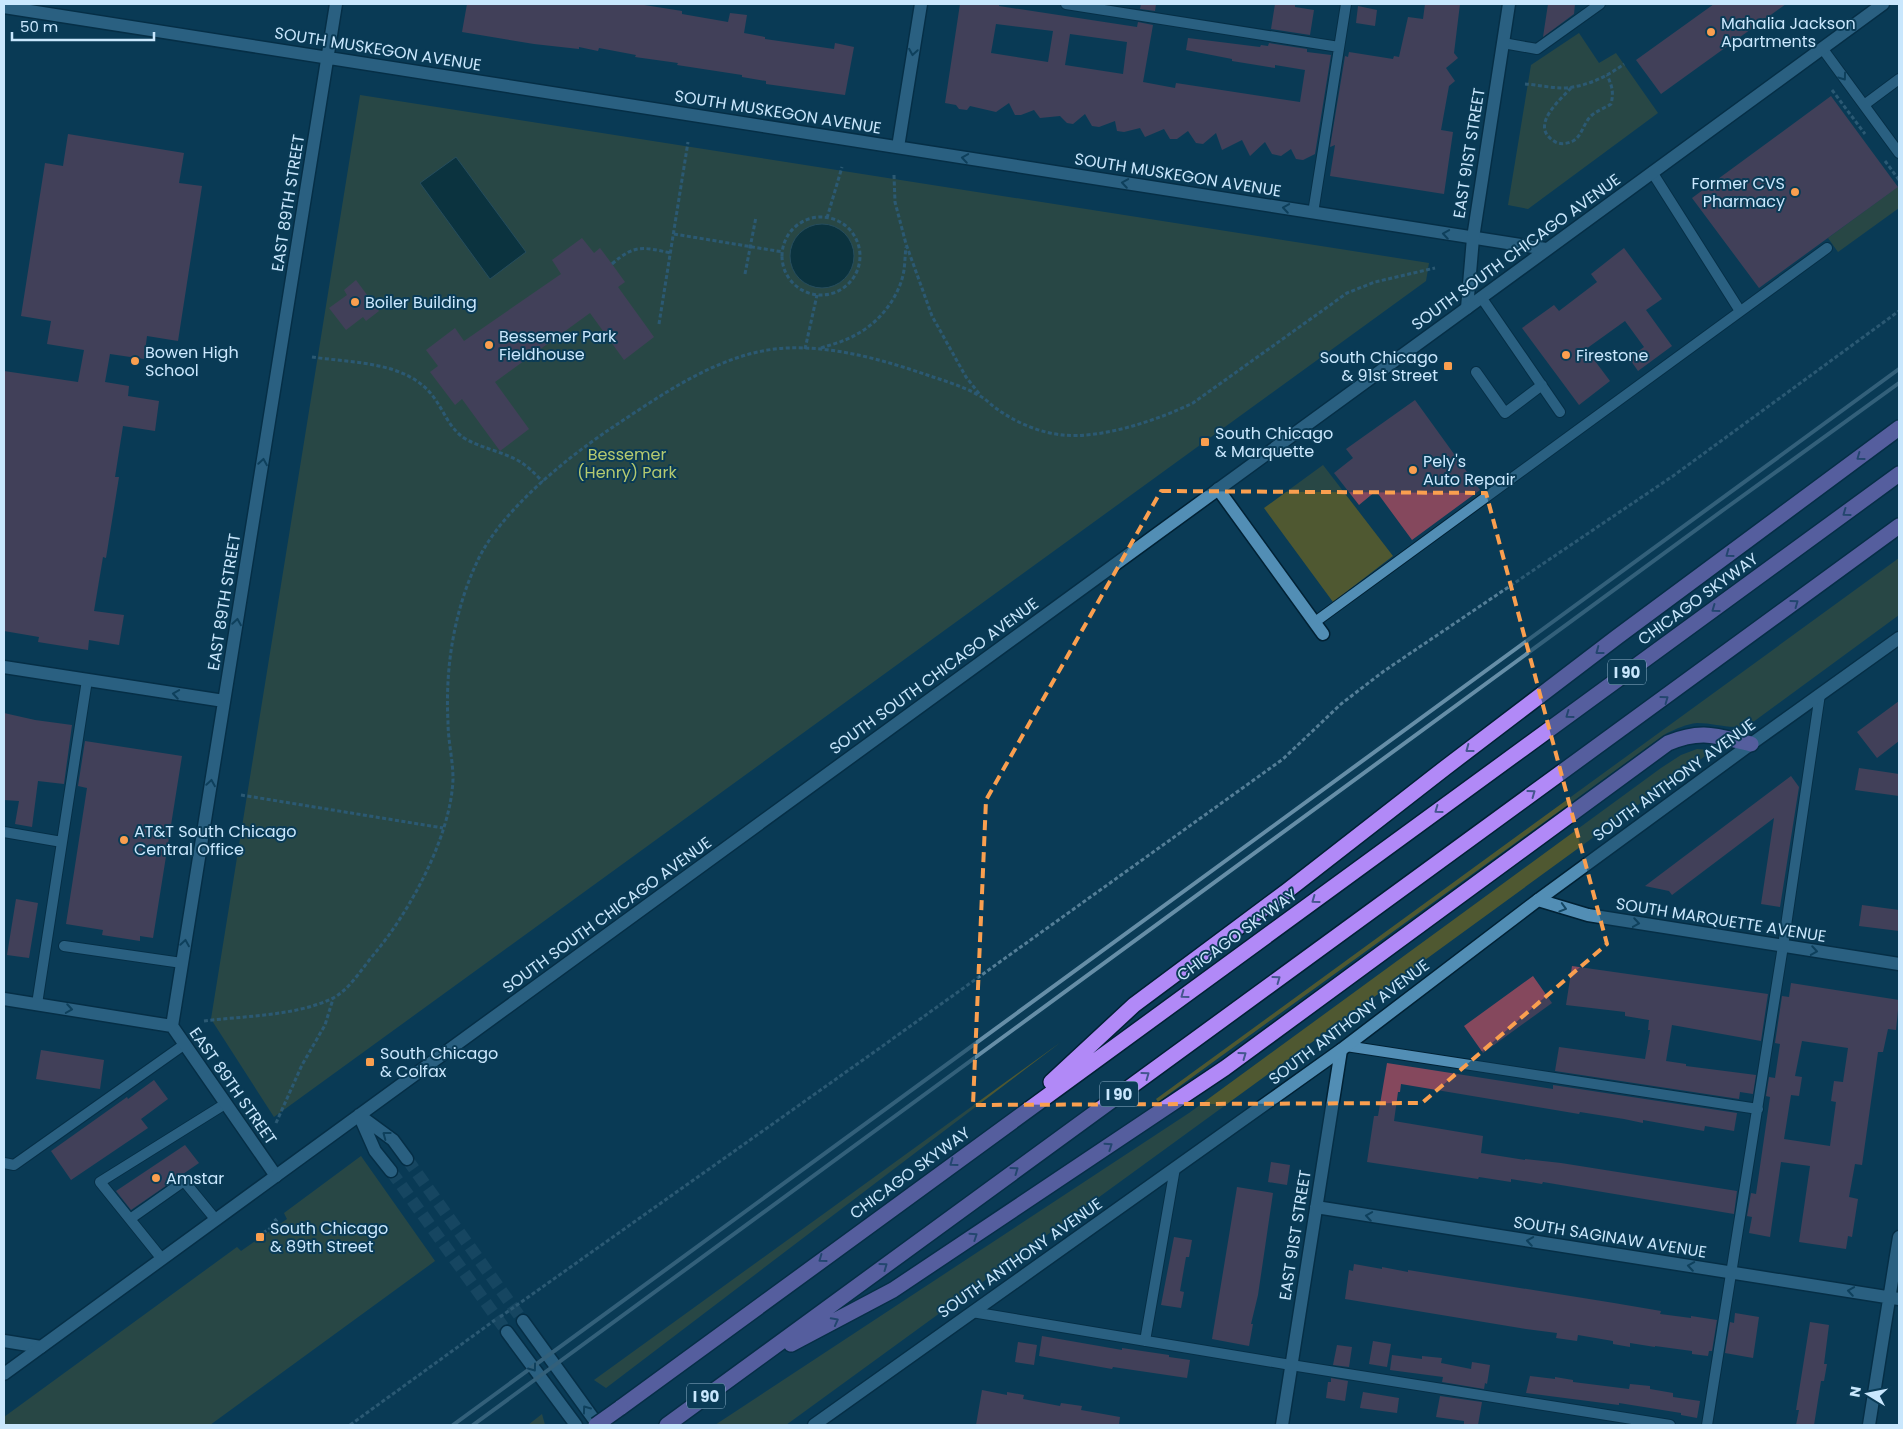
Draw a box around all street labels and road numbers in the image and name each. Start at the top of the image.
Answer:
street label: SOUTH MUSKEGON AVENUE [273,21,483,77]
street label: SOUTH MUSKEGON AVENUE [673,84,883,140]
street label: EAST 91ST STREET [1447,86,1491,220]
street label: EAST 89TH STREET [266,133,310,273]
street label: SOUTH MUSKEGON AVENUE [1073,147,1283,203]
street label: SOUTH SOUTH CHICAGO AVENUE [1407,168,1625,336]
street label: EAST 89TH STREET [202,532,246,672]
street label: CHICAGO SKYWAY [1633,547,1763,651]
street label: SOUTH SOUTH CHICAGO AVENUE [825,592,1043,760]
road number: I 90 [1608,660,1646,684]
street label: SOUTH ANTHONY AVENUE [1588,713,1760,847]
street label: SOUTH SOUTH CHICAGO AVENUE [498,831,716,999]
street label: CHICAGO SKYWAY [1172,883,1302,987]
street label: SOUTH MARQUETTE AVENUE [1614,892,1828,948]
street label: SOUTH ANTHONY AVENUE [1264,954,1434,1090]
street label: EAST 89TH STREET [184,1023,282,1150]
road number: I 90 [1100,1082,1138,1106]
street label: CHICAGO SKYWAY [845,1121,975,1225]
street label: EAST 91ST STREET [1273,1168,1317,1302]
street label: SOUTH ANTHONY AVENUE [933,1192,1107,1324]
street label: SOUTH SAGINAW AVENUE [1512,1210,1708,1264]
road number: I 90 [687,1384,725,1408]

